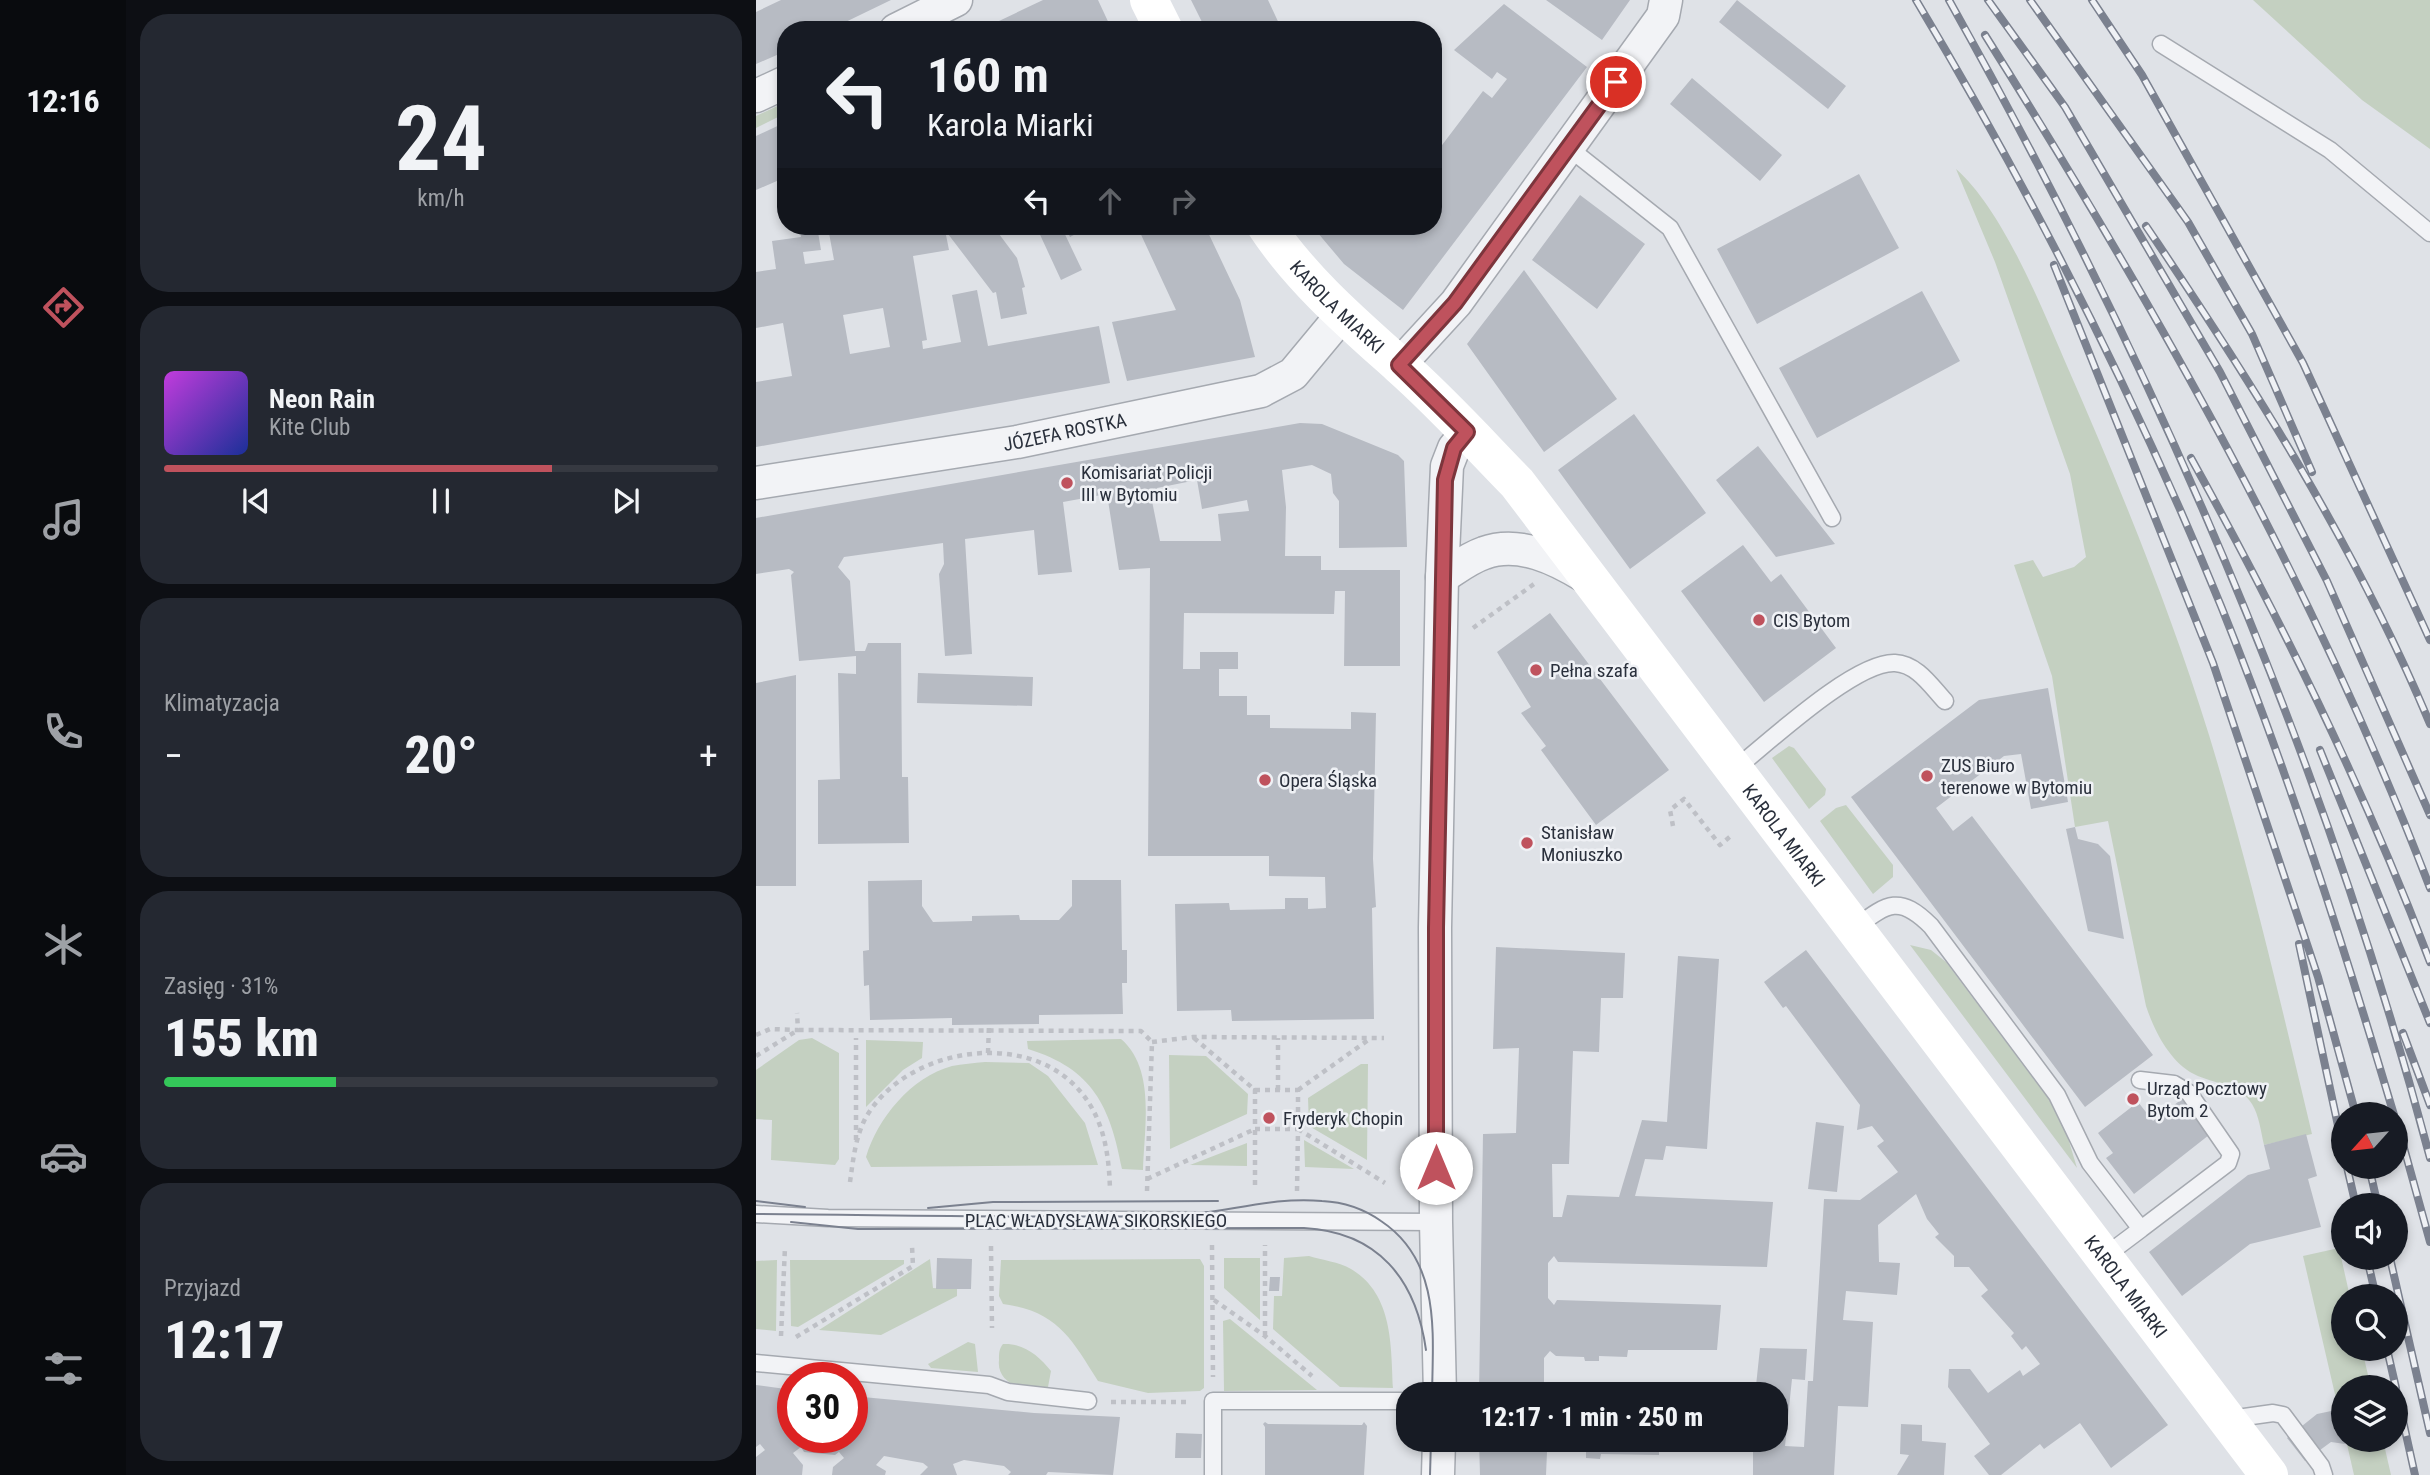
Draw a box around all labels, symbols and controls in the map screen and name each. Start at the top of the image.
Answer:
text: 160 m [927,47,1049,104]
icon: left [812,49,903,140]
pin [1586,52,1646,112]
icon: arrive [1597,63,1635,101]
text: 12:16 [26,82,100,120]
text: 24 [395,86,487,192]
text: Karola Miarki [927,106,1094,144]
icon: left [1018,182,1056,220]
icon: ahead [1091,182,1129,220]
icon: right [1164,182,1202,220]
text: km/h [417,185,465,212]
street label: KAROLA MIARKI [1285,256,1389,358]
icon: directions [39,283,88,332]
text: Neon Rain [269,384,375,414]
street label: JÓZEFA ROSTKA [1002,408,1128,456]
text: Kite Club [269,414,350,441]
place label: Komisariat Policji III w Bytomiu [1081,461,1212,506]
marker: Komisariat Policji III w Bytomiu [1059,475,1075,491]
icon: previous [237,482,275,520]
icon: pause [422,482,460,520]
icon: next [607,482,645,520]
icon: music [39,495,88,544]
place label: CIS Bytom [1773,609,1850,632]
marker: CIS Bytom [1751,612,1767,628]
place label: Pełna szafa [1550,659,1638,682]
marker: Pełna szafa [1528,662,1544,678]
text: Klimatyzacja [164,690,280,717]
icon: phone [39,707,88,756]
text: 20° [404,725,478,786]
text: − [164,734,183,778]
text: + [699,734,718,778]
place label: ZUS Biuro terenowe w Bytomiu [1941,754,2092,799]
marker: ZUS Biuro terenowe w Bytomiu [1919,768,1935,784]
place label: Opera Śląska [1279,769,1377,792]
marker: Opera Śląska [1257,772,1273,788]
street label: KAROLA MIARKI [1738,779,1830,891]
place label: Stanisław Moniuszko [1541,821,1623,866]
marker: Stanisław Moniuszko [1519,835,1535,851]
icon: climate [39,920,88,969]
text: Zasięg · 31% [164,973,278,1000]
text: 155 km [164,1008,319,1069]
place label: Urząd Pocztowy Bytom 2 [2147,1077,2267,1122]
marker: Urząd Pocztowy Bytom 2 [2125,1091,2141,1107]
north arrow [2331,1102,2408,1180]
map controls [2331,1102,2408,1452]
place label: Fryderyk Chopin [1283,1107,1403,1130]
marker: Fryderyk Chopin [1261,1110,1277,1126]
position arrow [1399,1131,1473,1205]
icon: car [39,1132,88,1181]
button: sound [2331,1193,2408,1270]
street label: PLAC WŁADYSŁAWA SIKORSKIEGO [965,1209,1227,1232]
street label: KAROLA MIARKI [2080,1230,2172,1342]
text: Przyjazd [164,1275,241,1302]
button: search [2331,1284,2408,1361]
text: 12:17 [164,1310,284,1371]
icon: filters [39,1344,88,1393]
speed limit sign: 30 [777,1362,868,1453]
button: layers [2331,1375,2408,1452]
text: 12:17 · 1 min · 250 m [1481,1402,1703,1432]

